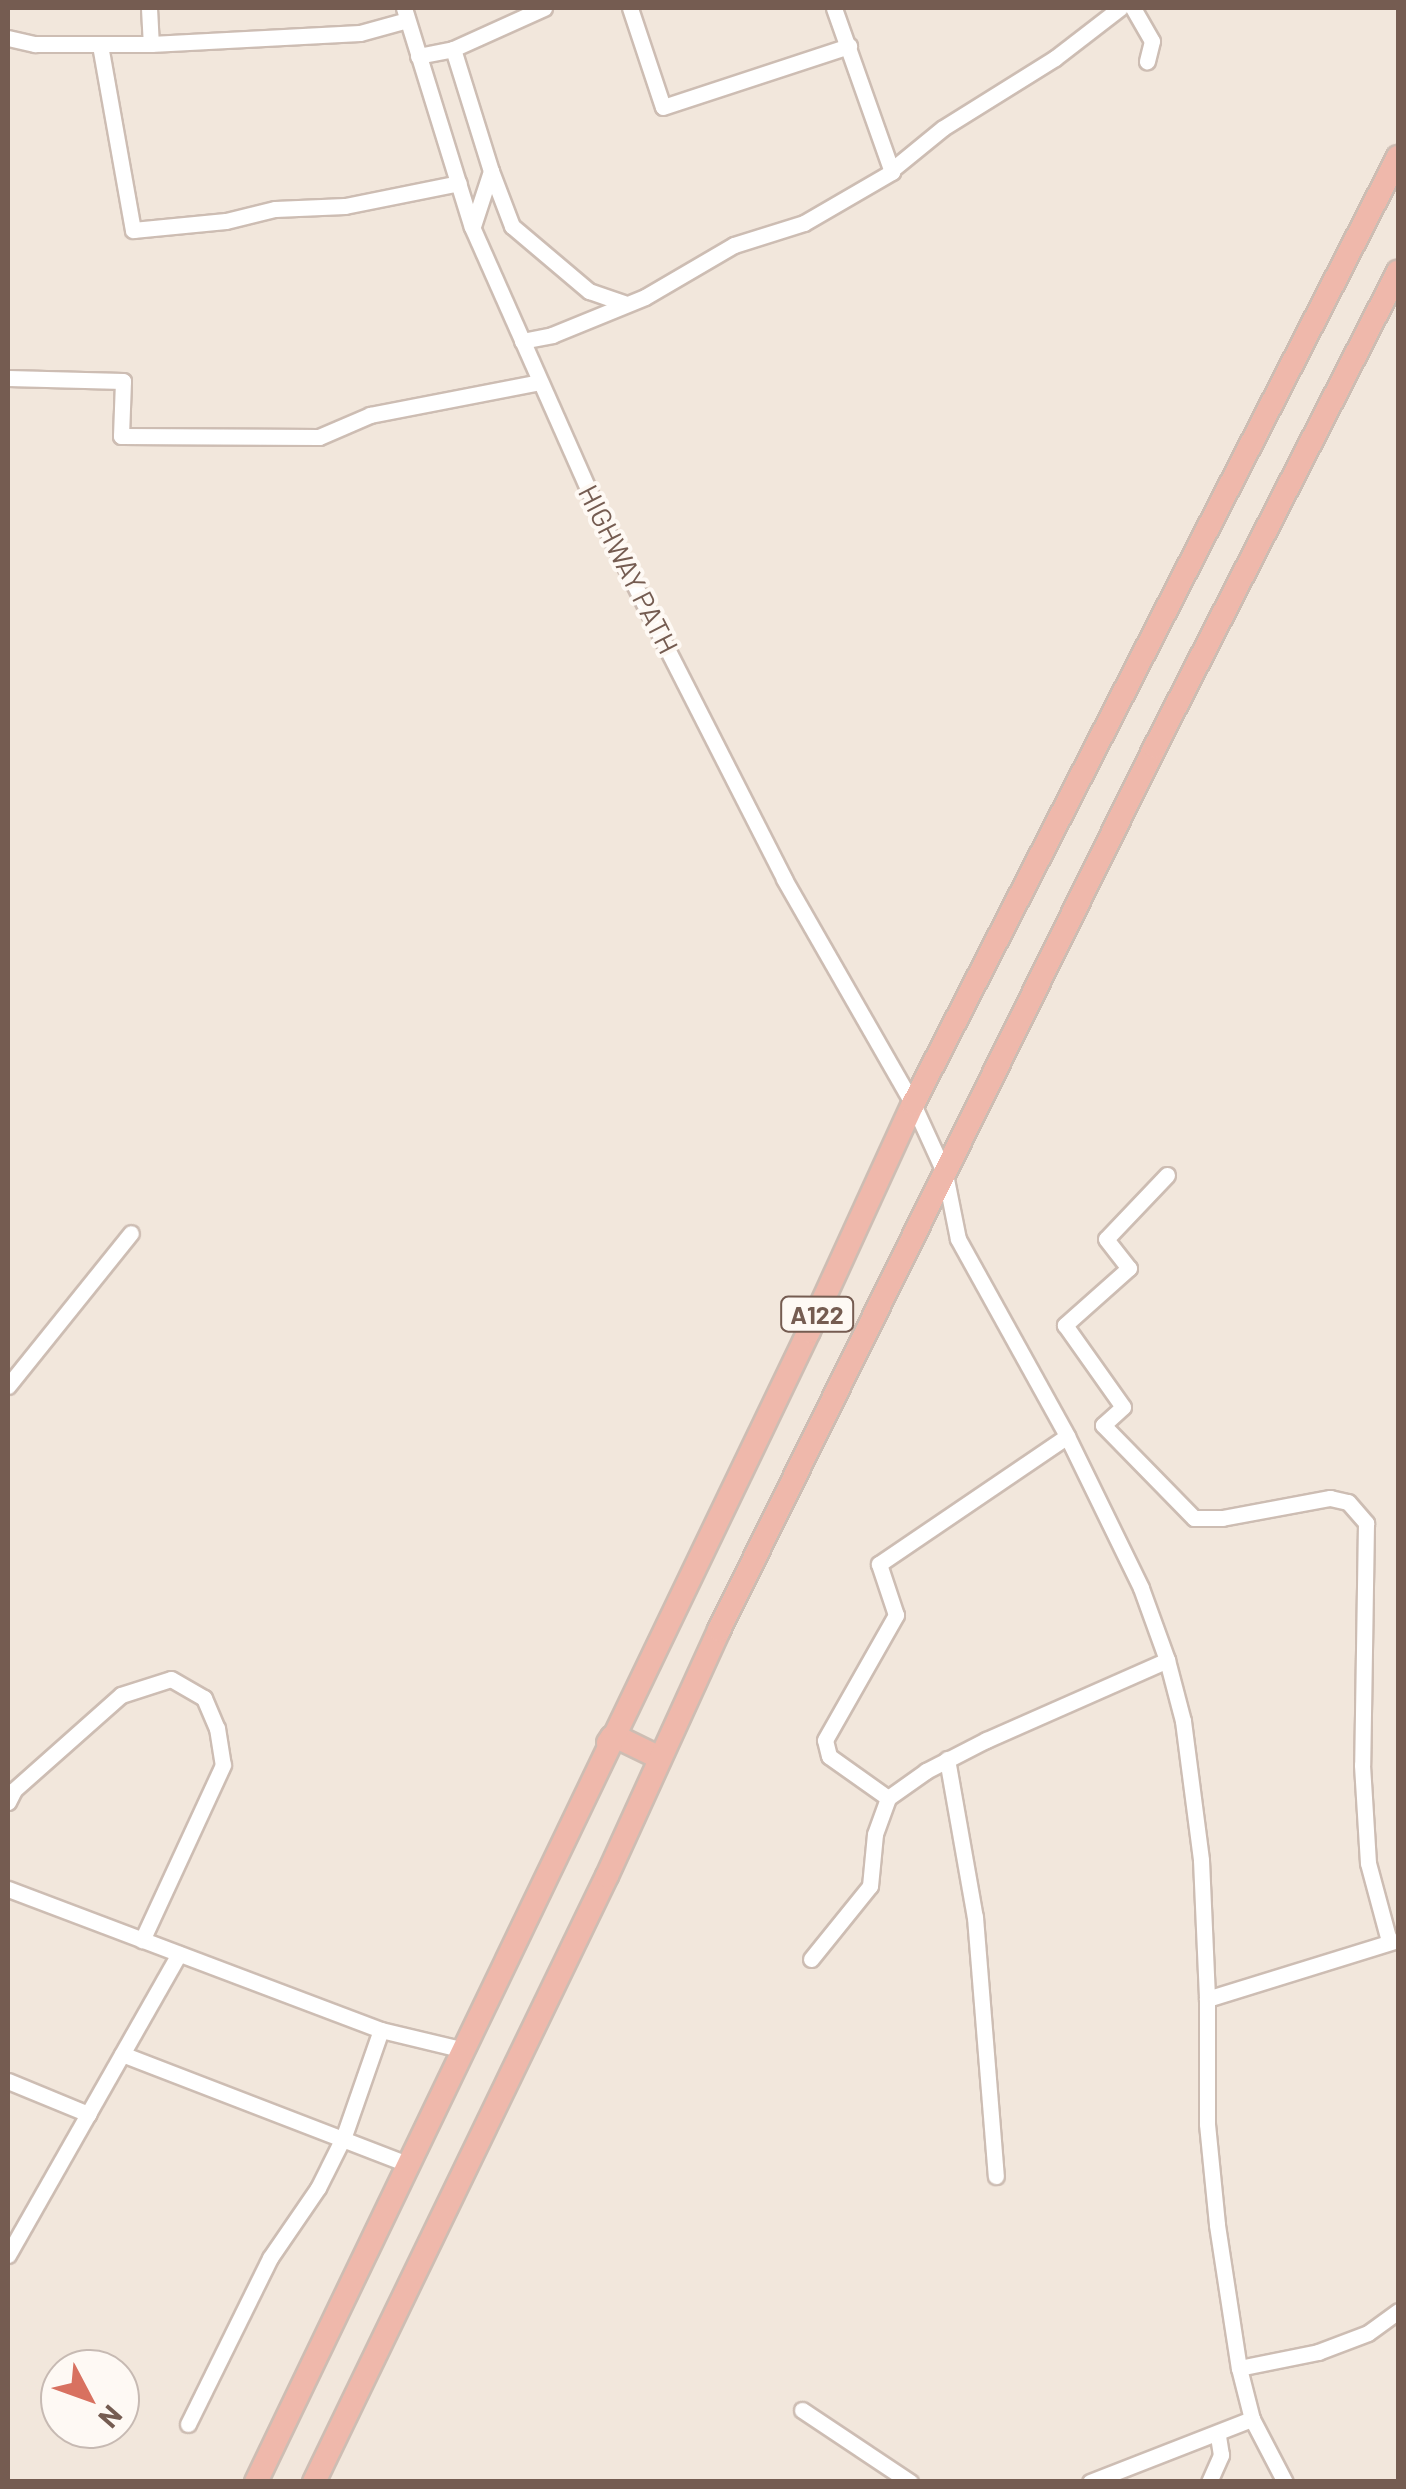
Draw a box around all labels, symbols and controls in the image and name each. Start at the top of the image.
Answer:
street label: HIGHWAY PATH [572,479,686,659]
road number: A122 [780,1294,854,1334]
north arrow [40,2349,140,2449]
text: N [92,2399,130,2436]

